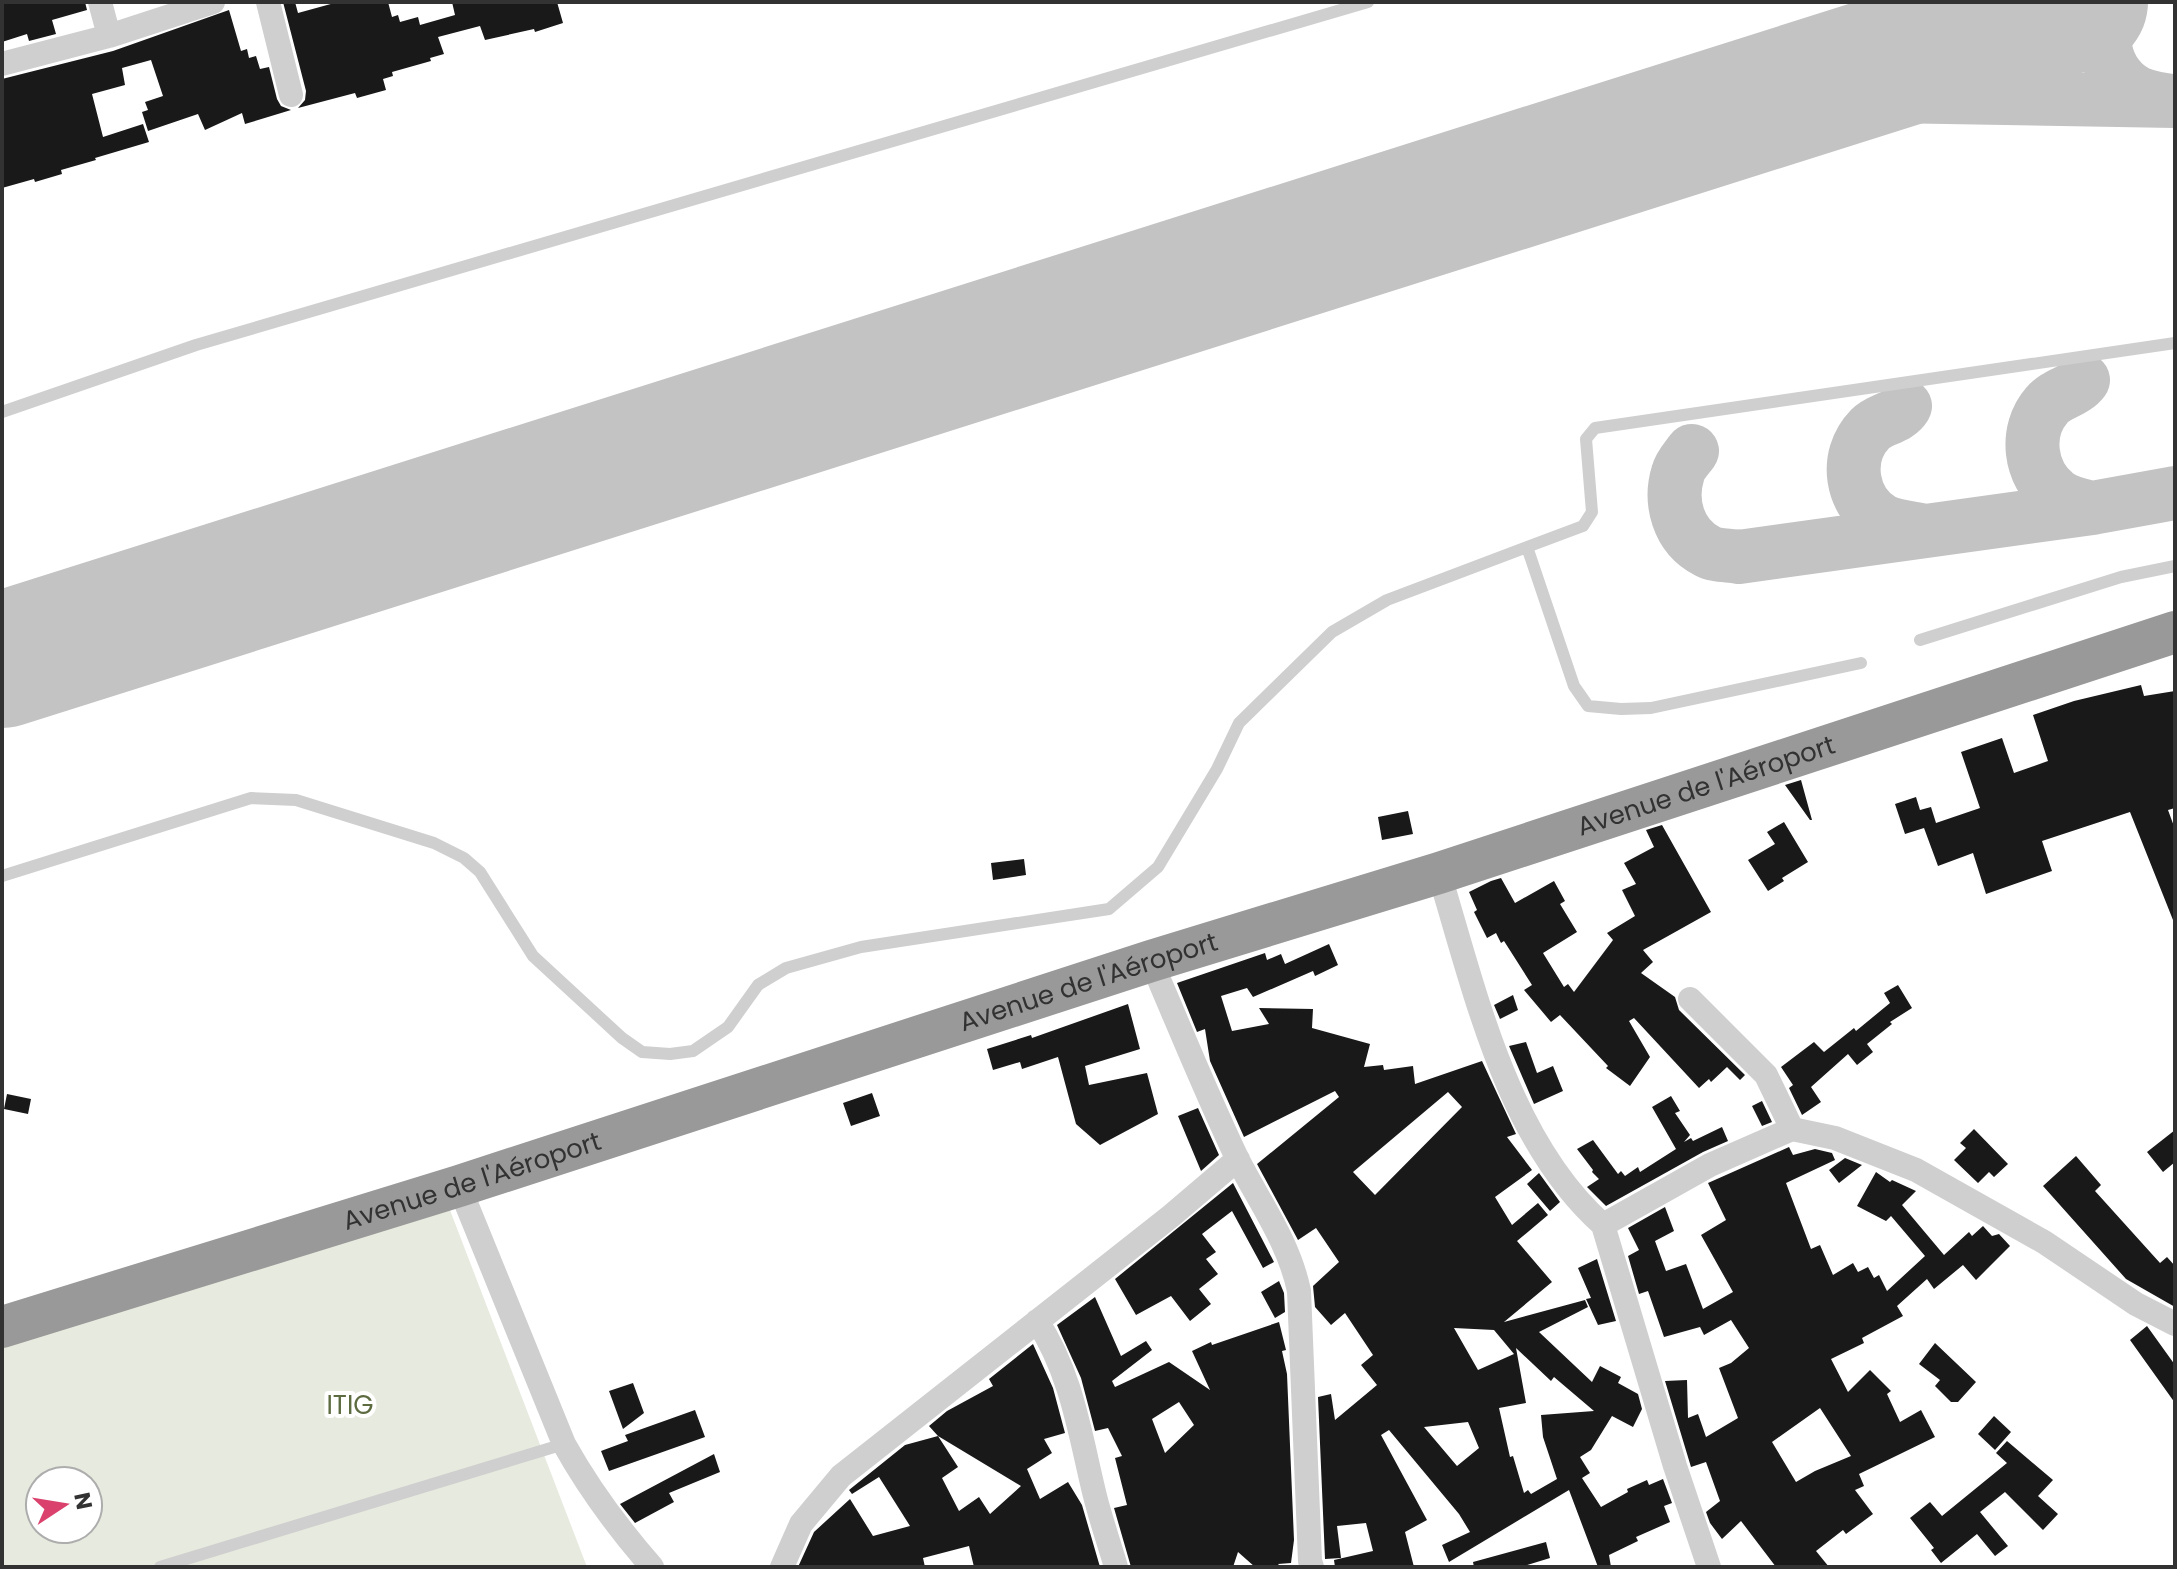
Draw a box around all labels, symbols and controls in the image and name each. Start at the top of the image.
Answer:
street label: Avenue de l'Aéroport [1572,727,1840,845]
street label: Avenue de l'Aéroport [955,924,1222,1040]
street label: Avenue de l'Aéroport [338,1123,606,1239]
park label: ITIG [326,1387,374,1423]
north arrow [24,1465,104,1545]
text: N [66,1490,100,1512]

